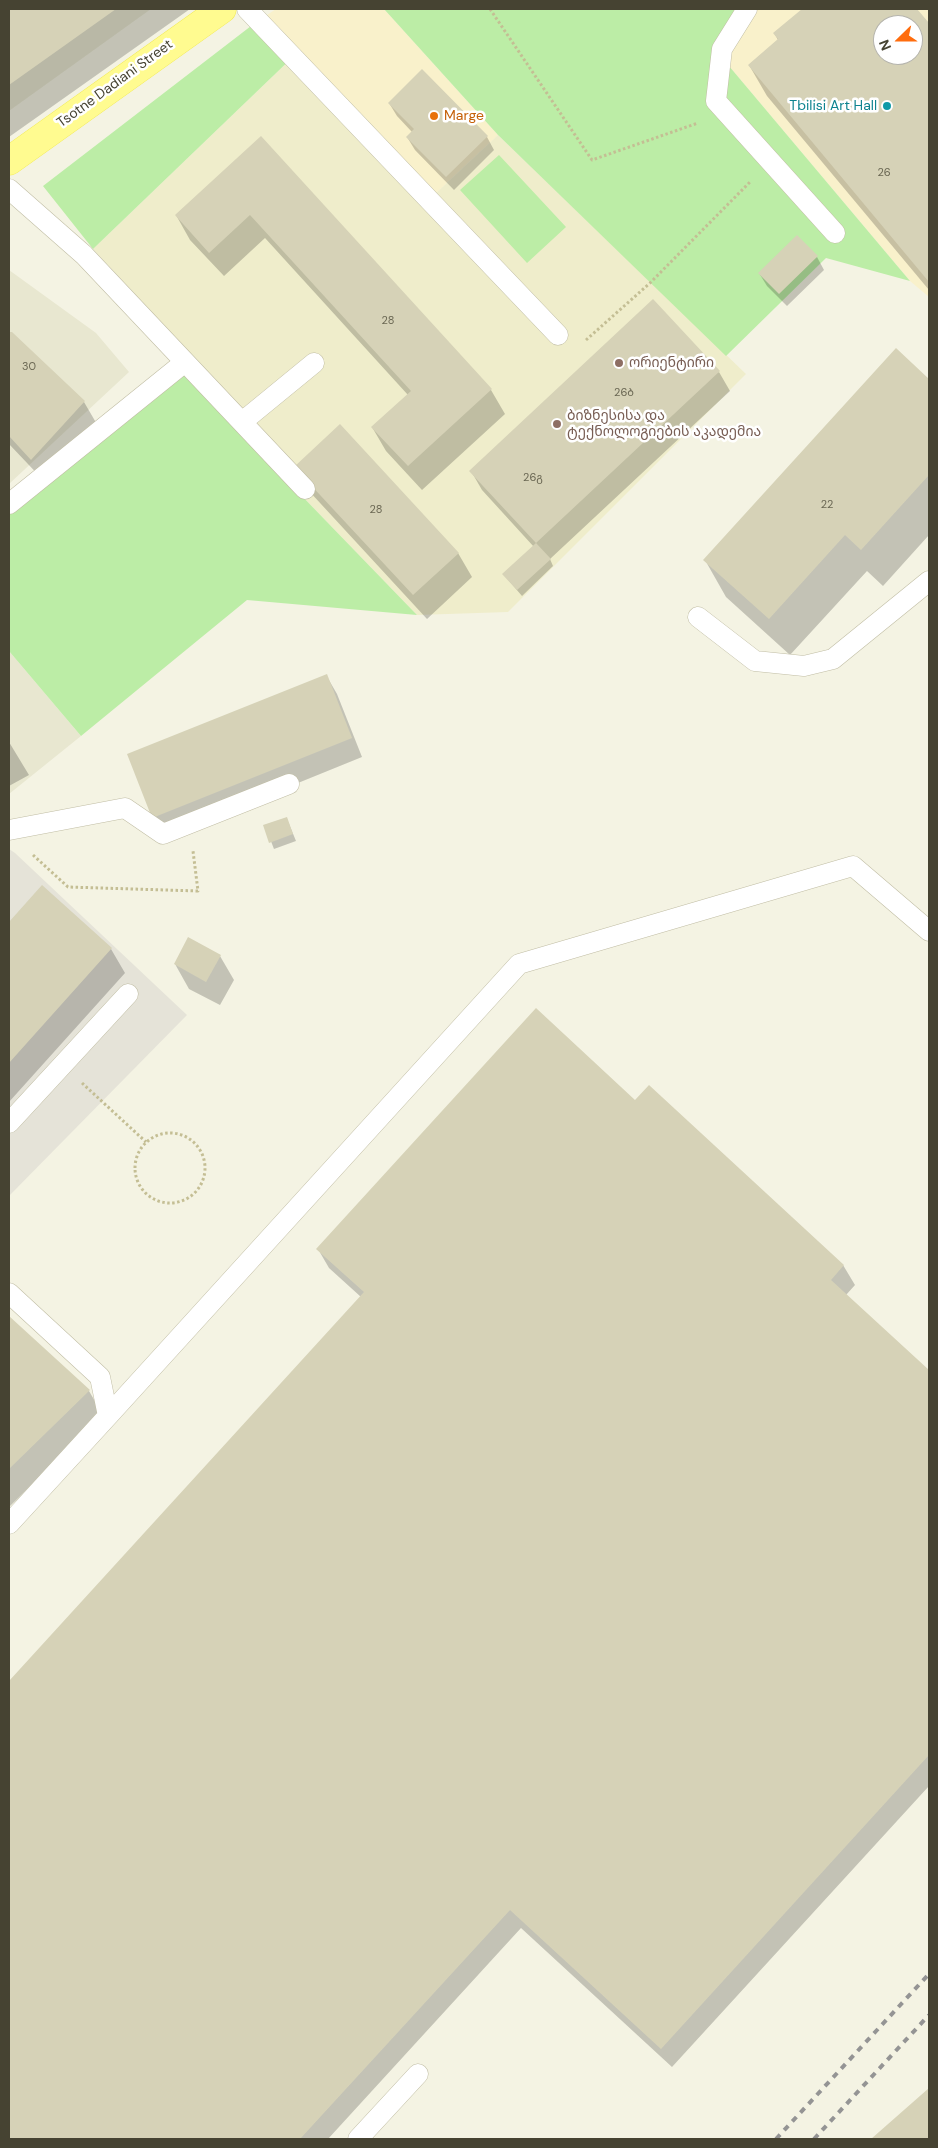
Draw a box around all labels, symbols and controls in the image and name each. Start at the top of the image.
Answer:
north arrow [873,15,923,65]
street label: Tsotne Dadiani Street [54,36,176,132]
text: N [875,37,895,53]
place label: Tbilisi Art Hall [789,98,877,114]
marker: Tbilisi Art Hall [881,100,893,112]
place label: Marge [444,108,484,124]
marker: Marge [428,110,440,122]
house number: 26 [877,166,891,180]
house number: 28 [382,314,394,328]
place label: ორიენტირი [629,355,714,371]
marker: ორიენტირი [613,357,625,369]
house number: 30 [22,360,36,374]
house number: 26ბ [614,386,634,400]
place label: ბიზნესისა და ტექნოლოგიების აკადემია [567,408,761,441]
marker: ბიზნესისა და ტექნოლოგიების აკადემია [551,418,563,430]
house number: 26გ [523,471,543,485]
house number: 22 [821,498,833,512]
house number: 28 [370,503,382,517]

